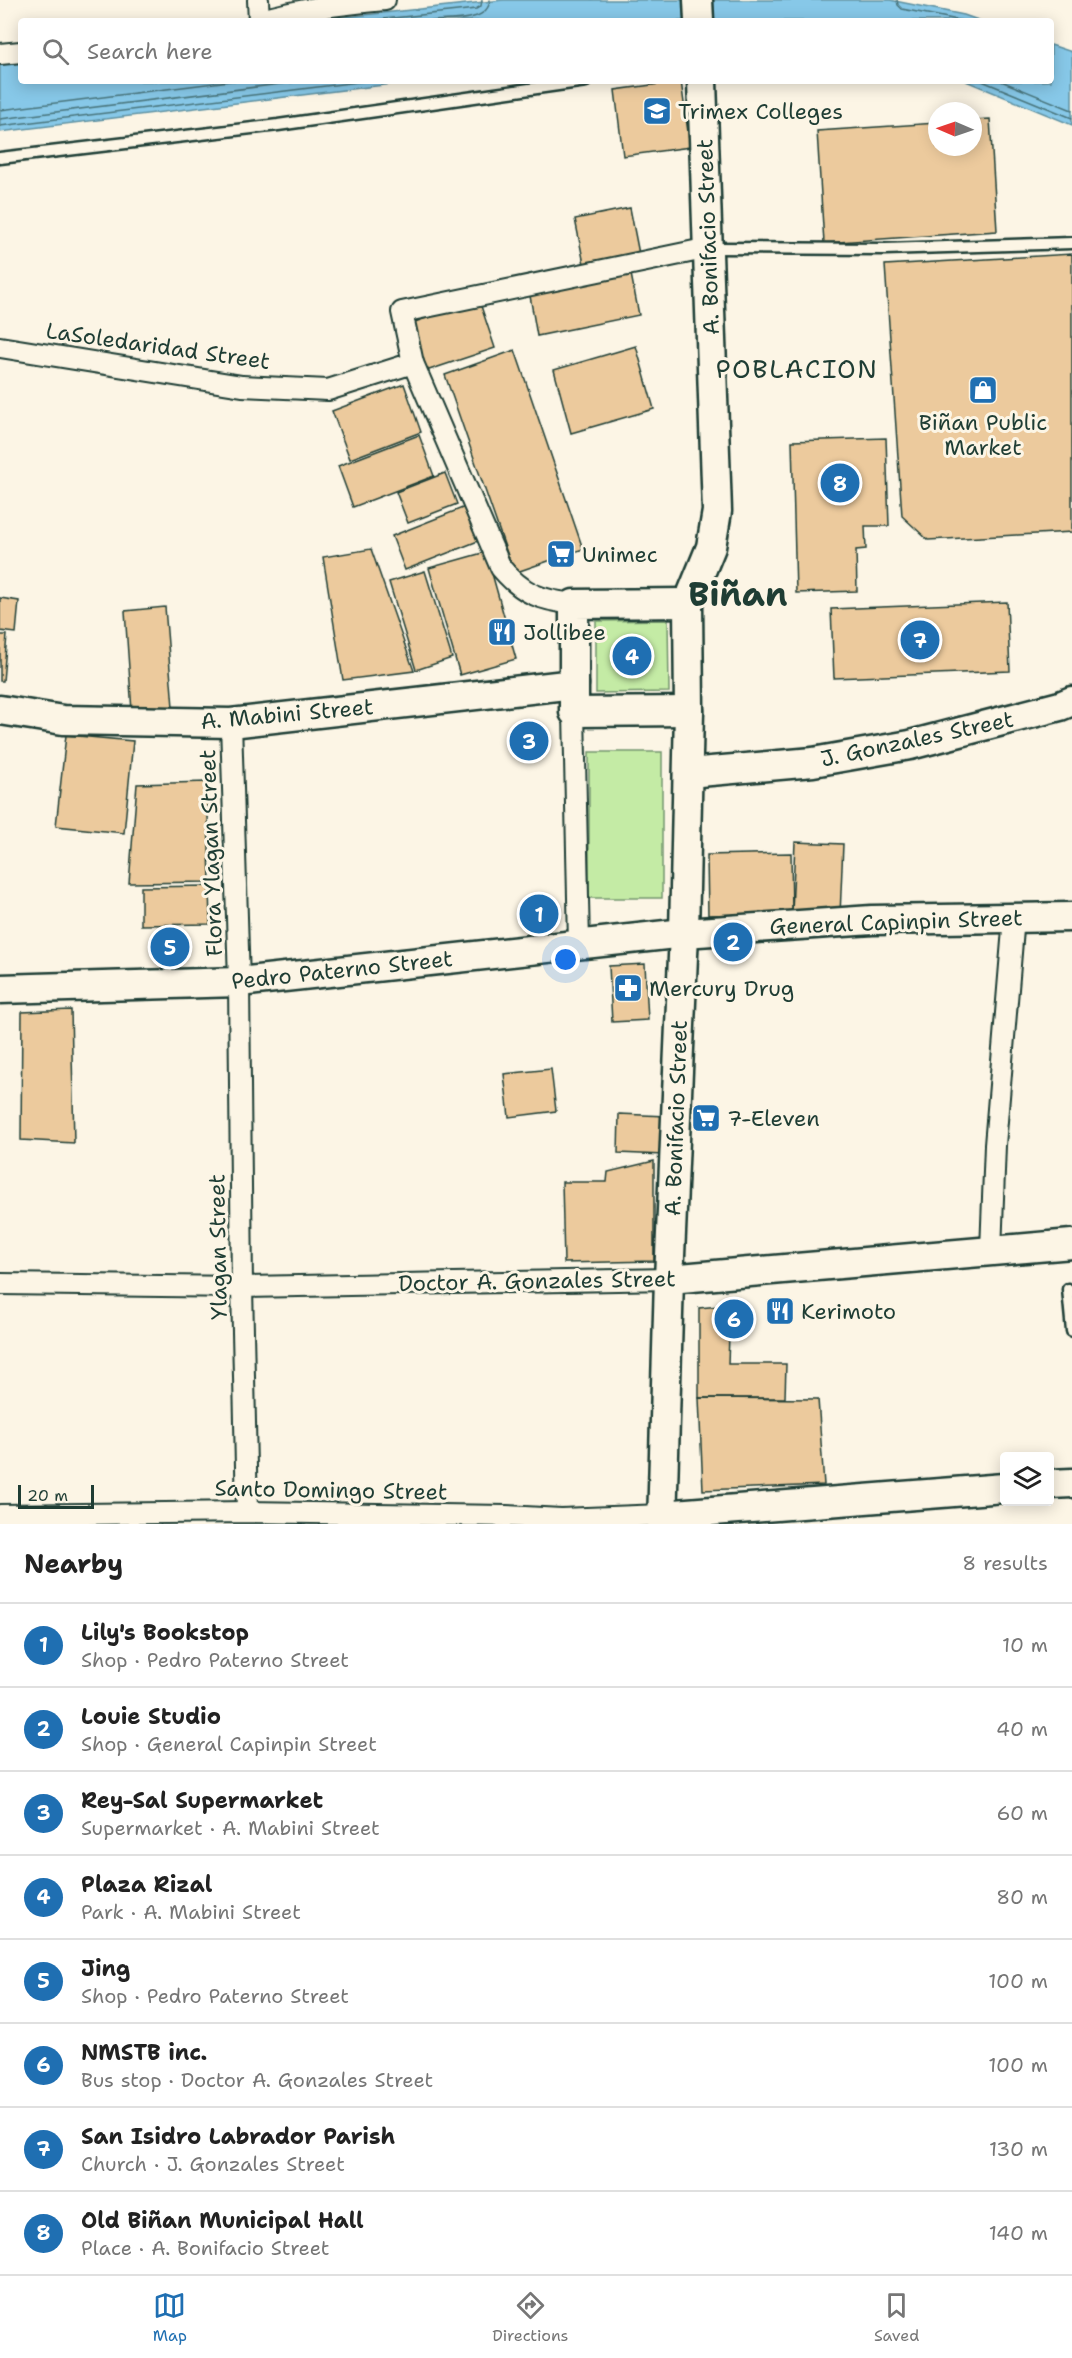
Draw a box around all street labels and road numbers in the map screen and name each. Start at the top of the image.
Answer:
street label: A. Bonifacio Street [690,139,726,335]
street label: LaSoledaridad Street [44,316,272,376]
street label: A. Mabini Street [199,692,375,736]
street label: J. Gonzales Street [818,704,1016,774]
street label: Flora Ylagan Street [193,749,229,957]
street label: General Capinpin Street [769,903,1023,941]
street label: Pedro Paterno Street [230,944,454,996]
street label: A. Bonifacio Street [658,1020,694,1216]
street label: Ylagan Street [202,1174,234,1320]
street label: Doctor A. Gonzales Street [398,1264,676,1298]
street label: Santo Domingo Street [214,1473,448,1507]

